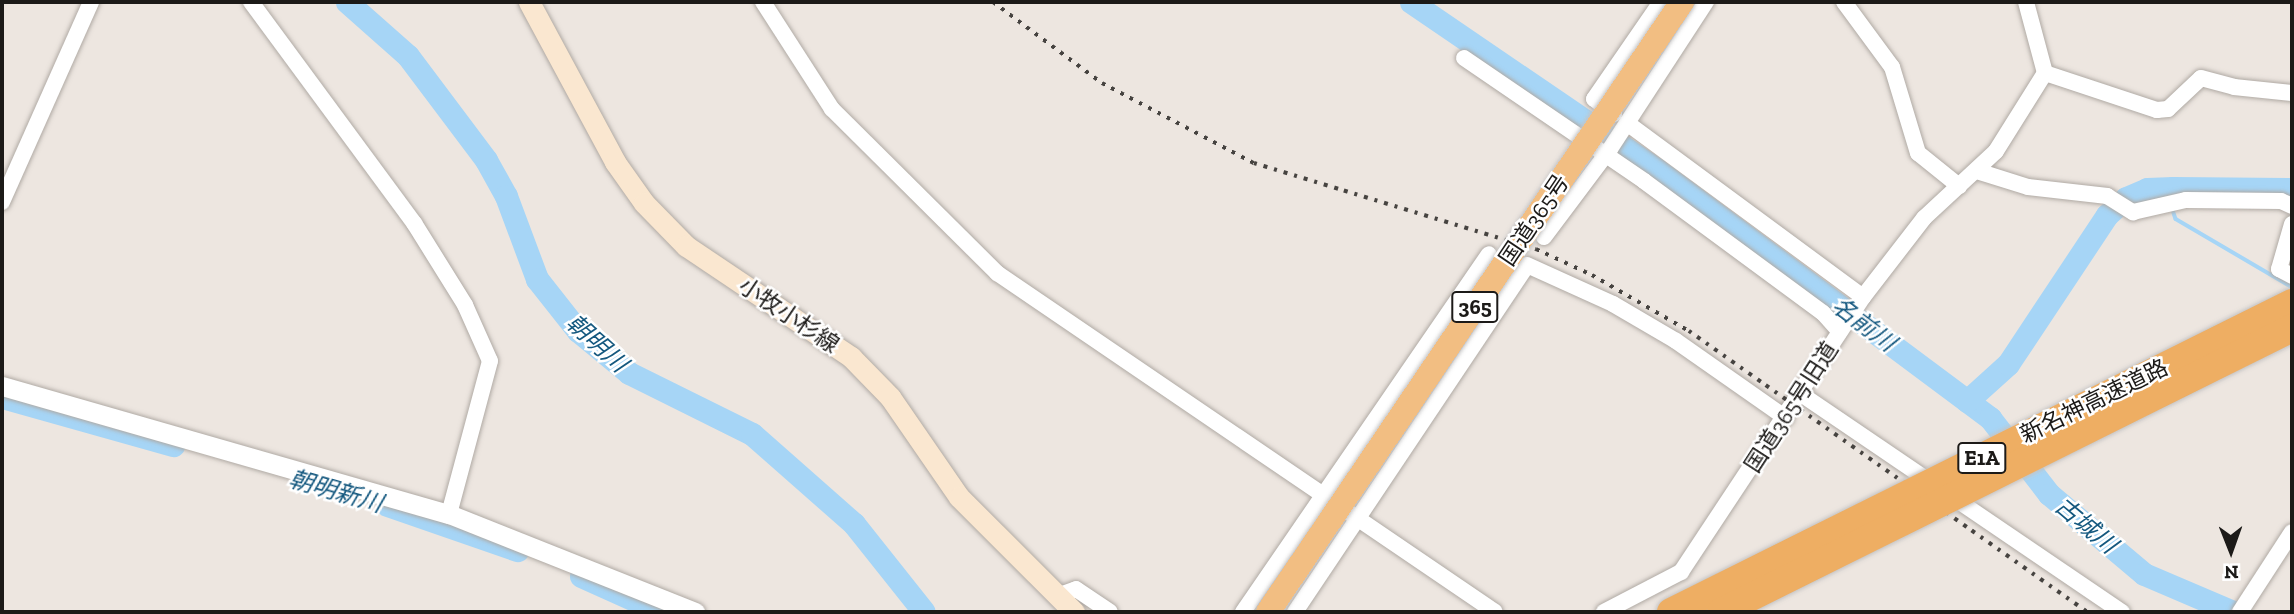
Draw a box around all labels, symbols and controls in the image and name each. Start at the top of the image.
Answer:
street label: 国道365号 [1493,169,1575,271]
street label: 小牧小杉線 [734,271,844,359]
road number: 365 [1450,290,1500,324]
water label: 名前川 [1827,291,1901,357]
water label: 朝明川 [561,308,633,378]
street label: 国道365号旧道 [1739,336,1843,478]
street label: 新名神高速道路 [2016,353,2172,449]
road number: E1A [1956,440,2008,476]
water label: 朝明新川 [286,464,386,518]
water label: 古城川 [2049,491,2123,559]
north arrow [2196,516,2266,586]
text: N [2224,561,2239,584]

